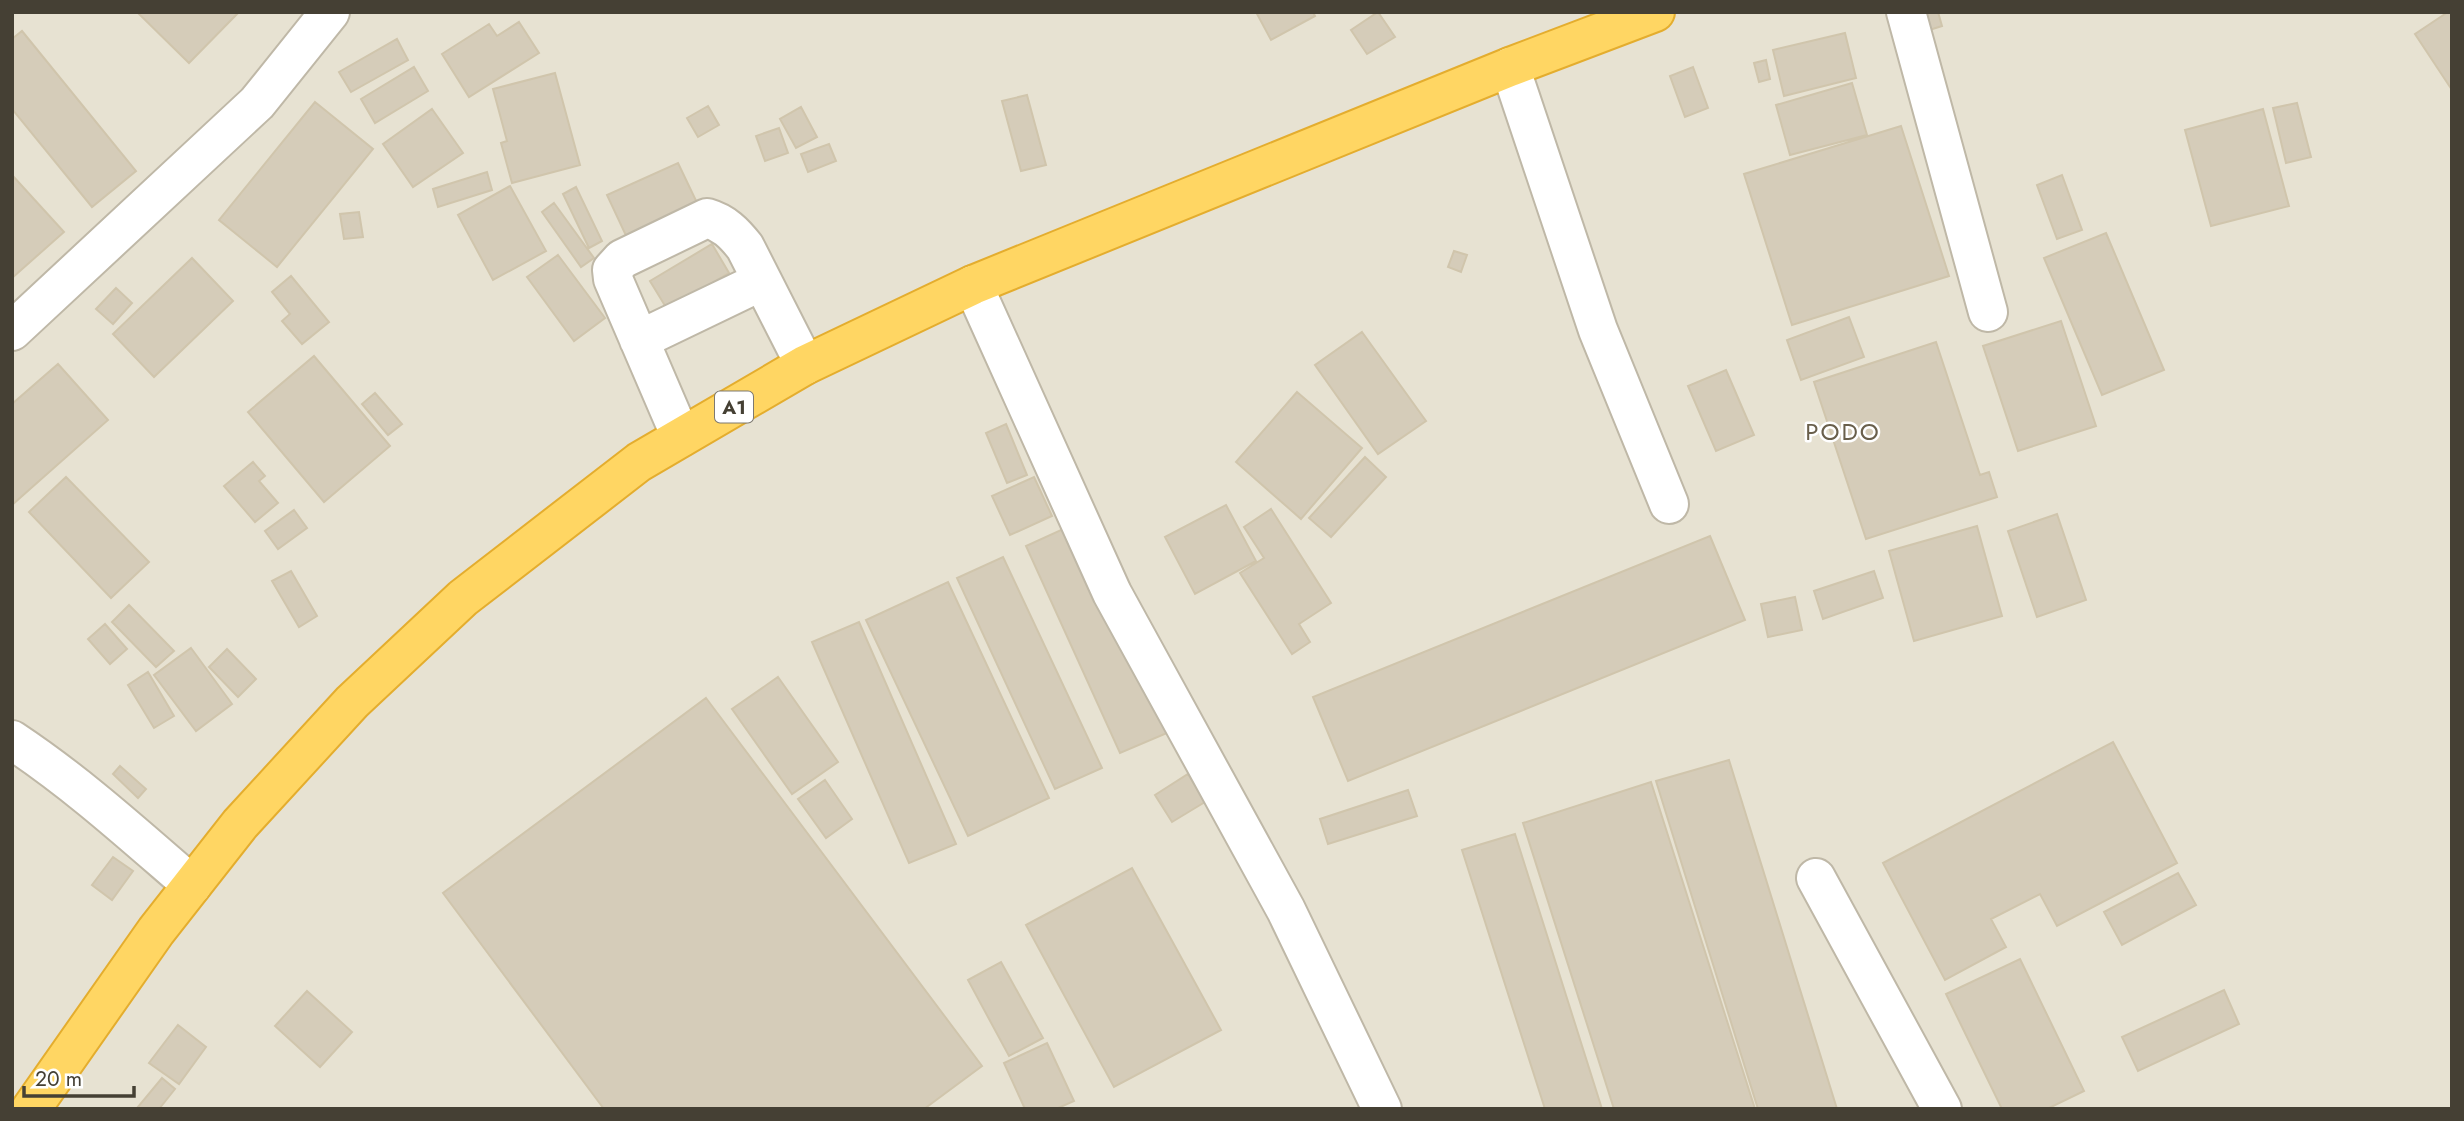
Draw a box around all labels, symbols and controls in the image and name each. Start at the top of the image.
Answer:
road number: A1 [715,392,753,422]
district label: PODO [1805,414,1881,449]
scale bar [24,1054,135,1098]
text: 20 m [35,1064,82,1094]

